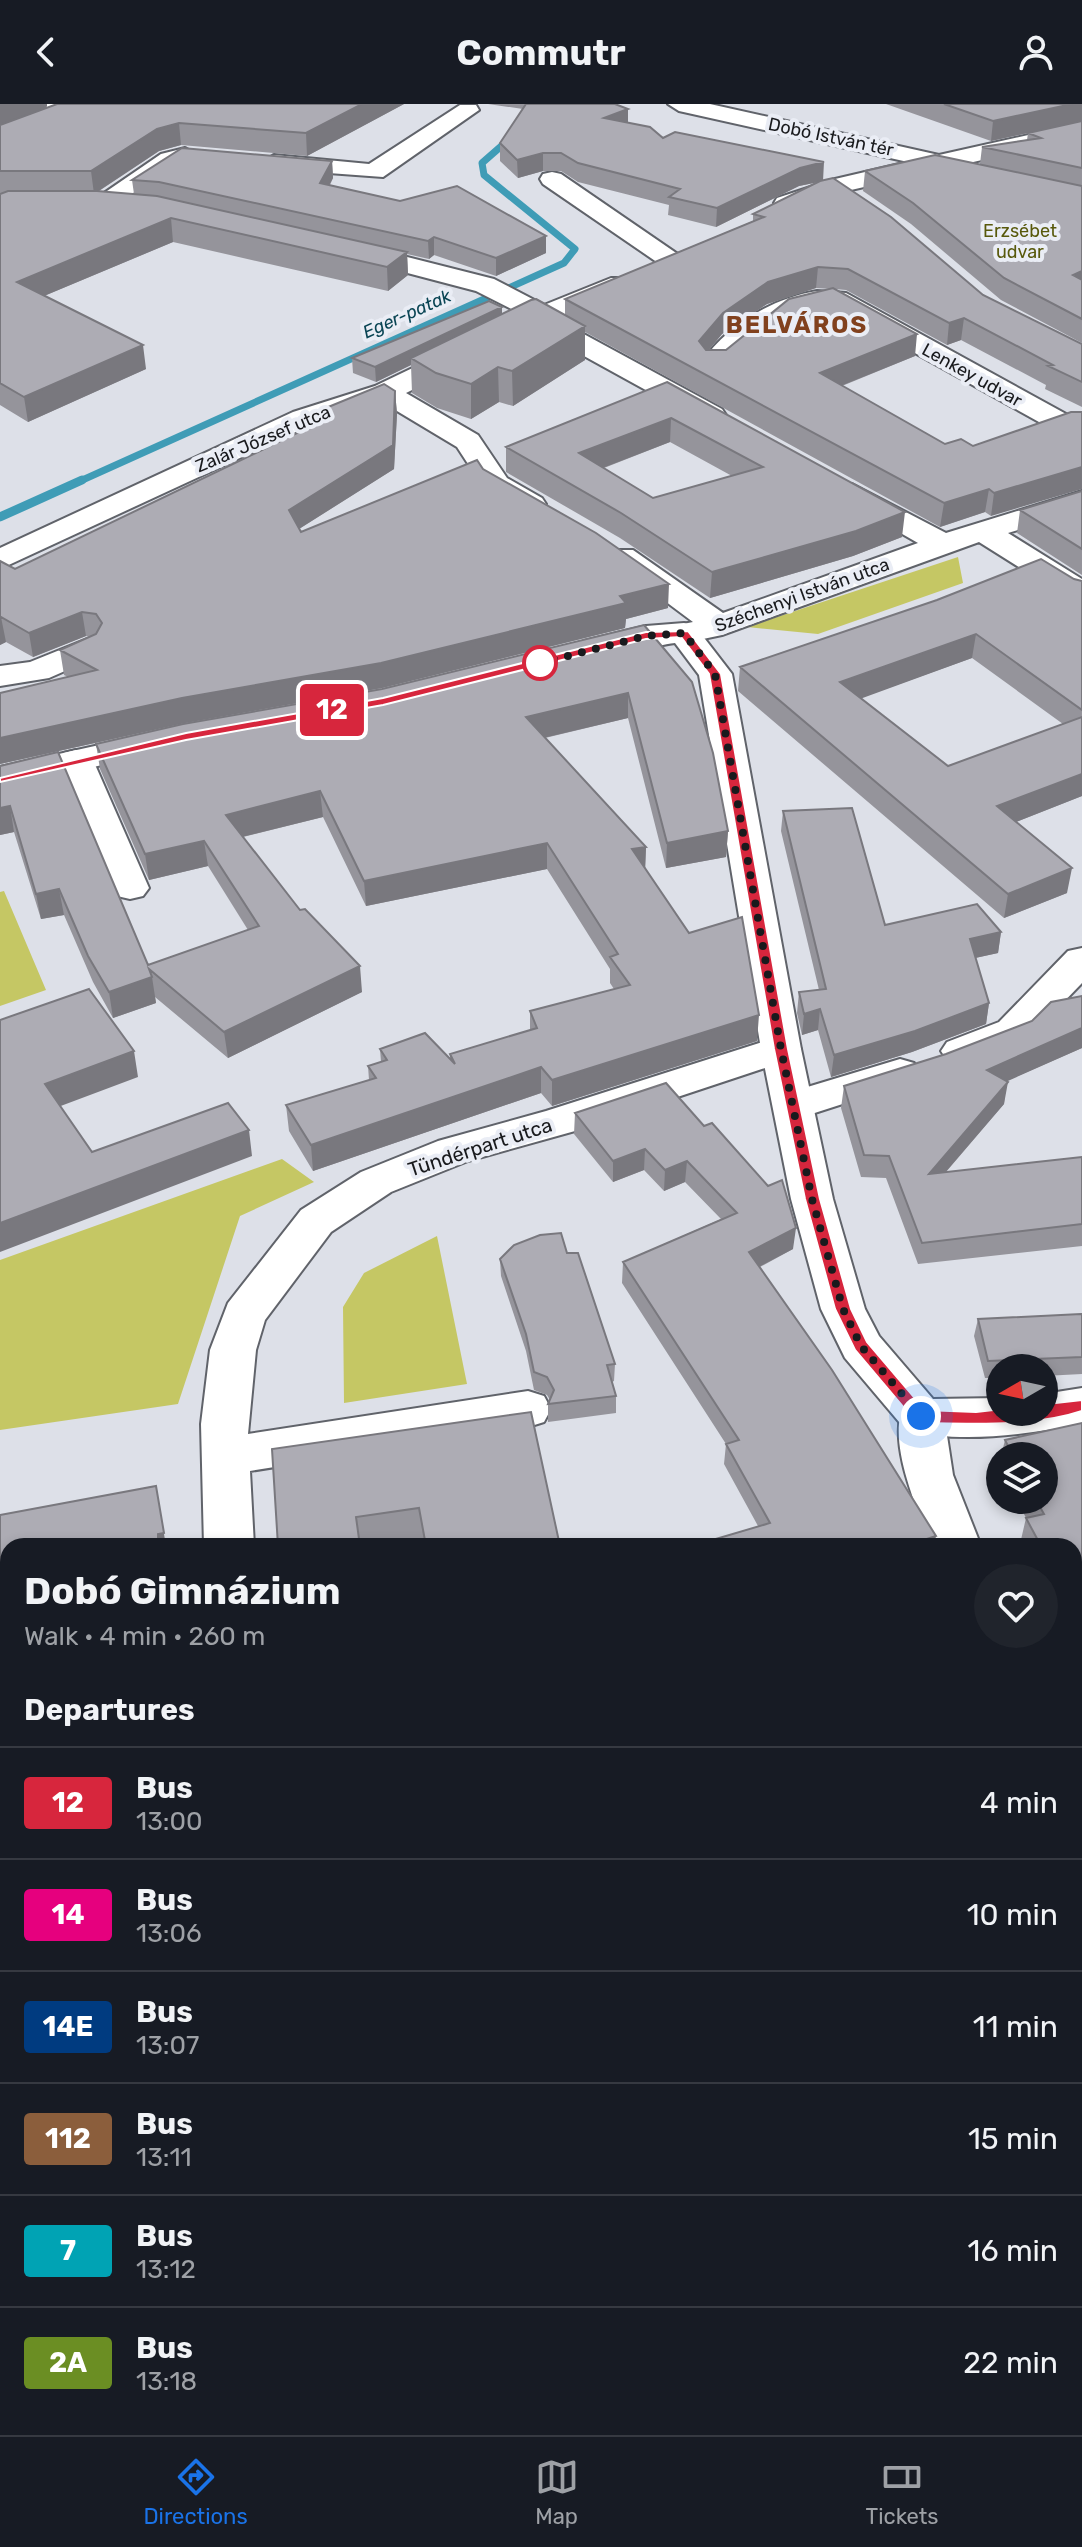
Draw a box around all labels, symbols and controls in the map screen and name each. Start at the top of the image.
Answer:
icon: back [24,30,68,74]
icon: person [1014,30,1058,74]
text: Commutr [456,31,626,74]
street label: Dobó István tér [766,113,896,161]
park label: Erzsébet udvar [983,220,1057,263]
water label: Eger-patak [359,284,455,343]
district label: BELVÁROS [726,311,868,339]
street label: Lenkey udvar [918,338,1026,412]
street label: Zalár József utca [192,401,334,477]
street label: Széchenyi István utca [712,553,892,637]
unlabelled marker [523,646,557,680]
line badge: 12 [296,684,368,736]
text: 12 [316,693,348,726]
street label: Tündérpart utca [405,1112,555,1182]
north arrow [986,1354,1058,1426]
map controls [986,1354,1058,1514]
your location [901,1396,941,1436]
button: layers [986,1442,1058,1514]
button: heart [974,1564,1058,1648]
text: Dobó Gimnázium [24,1568,341,1614]
text: Walk · 4 min · 260 m [24,1621,265,1652]
text: Departures [24,1692,195,1728]
text: Bus [136,1770,193,1806]
text: 4 min [980,1785,1058,1821]
text: 12 [52,1786,84,1819]
text: 13:00 [136,1806,202,1837]
text: Bus [136,1882,193,1918]
text: 10 min [967,1897,1058,1933]
text: 14 [51,1898,85,1931]
text: 13:06 [136,1918,202,1949]
text: Bus [136,1994,193,2030]
text: 11 min [973,2009,1058,2045]
text: 14E [43,2010,93,2043]
text: 13:07 [136,2030,199,2061]
text: Bus [136,2106,193,2142]
text: 15 min [968,2121,1058,2157]
text: 112 [45,2122,91,2155]
text: 13:11 [136,2142,192,2173]
text: Bus [136,2218,193,2254]
text: 16 min [968,2233,1058,2269]
text: 7 [60,2234,76,2267]
text: 13:12 [136,2254,196,2285]
text: Bus [136,2330,193,2366]
text: 22 min [963,2345,1058,2381]
text: 2A [49,2346,87,2379]
text: 13:18 [136,2366,197,2397]
tab: Directions [143,2455,248,2530]
tab: Map [535,2455,579,2530]
tab: Tickets [866,2455,939,2530]

